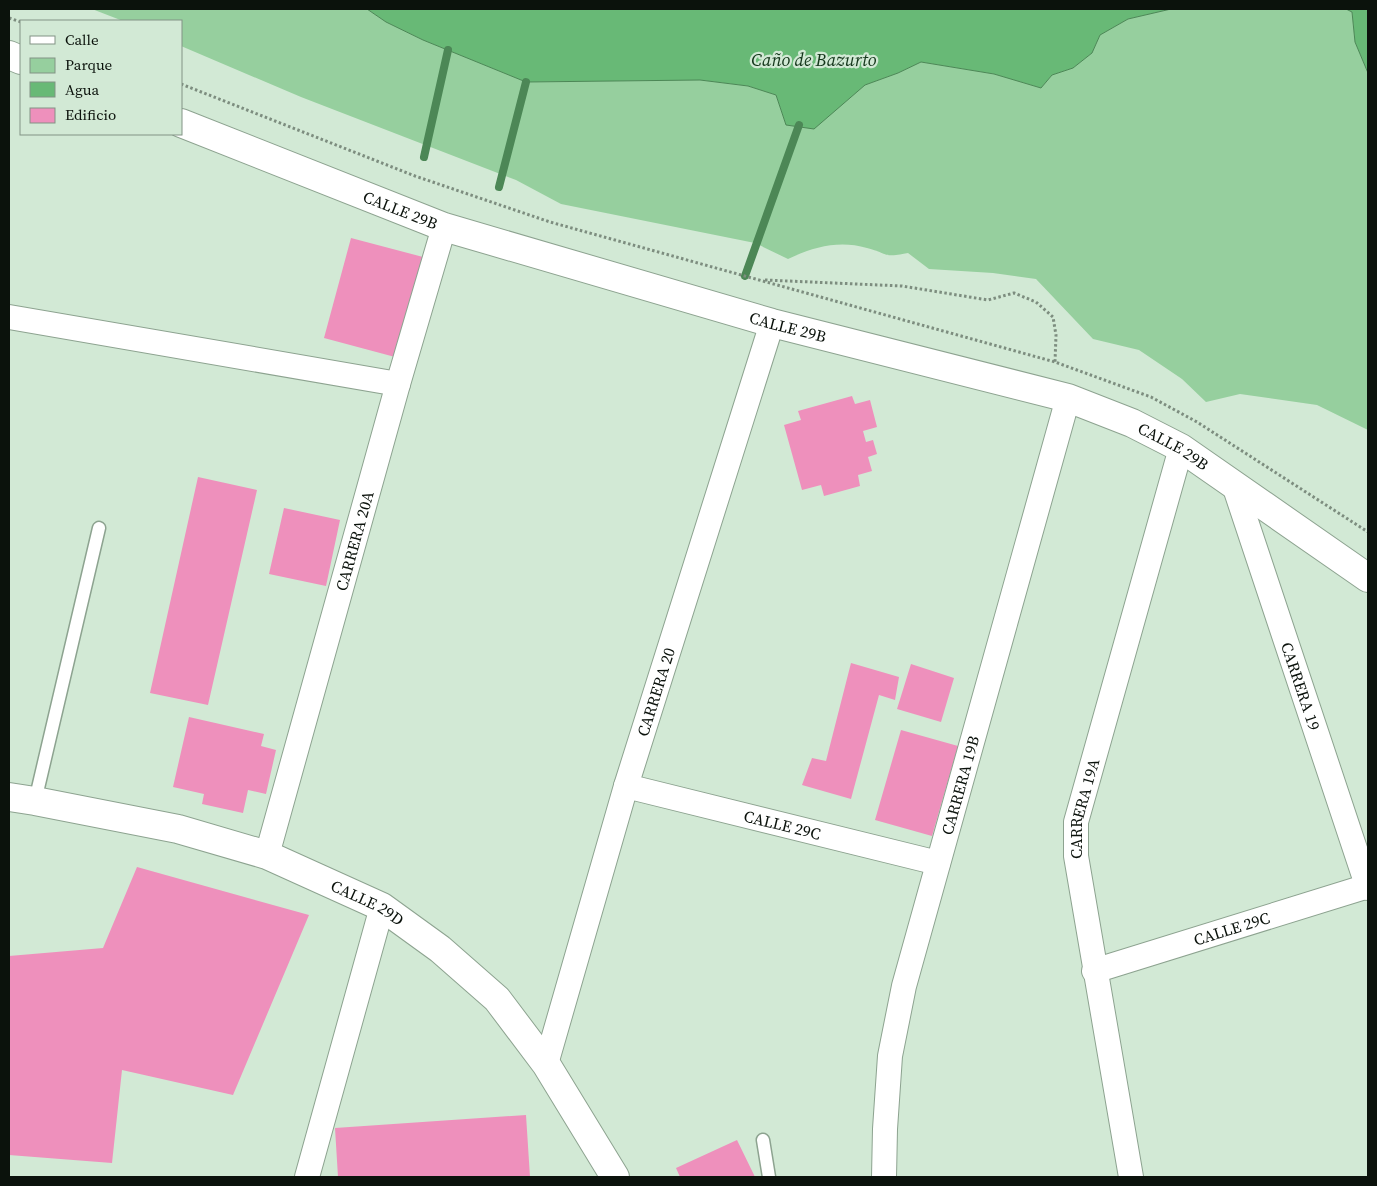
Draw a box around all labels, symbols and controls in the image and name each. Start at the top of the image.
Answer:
legend [20,20,182,135]
text: Calle [65,29,99,50]
water label: Caño de Bazurto [751,47,877,72]
text: Parque [65,54,113,75]
text: Agua [65,79,99,100]
text: Edificio [65,104,116,125]
street label: CALLE 29B [360,185,441,234]
street label: CALLE 29B [747,306,829,347]
street label: CALLE 29B [1134,417,1213,475]
street label: CARRERA 20A [330,488,379,593]
street label: CARRERA 19 [1276,639,1326,733]
street label: CARRERA 20 [631,645,680,739]
street label: CARRERA 19B [936,733,984,837]
street label: CARRERA 19A [1065,755,1104,859]
street label: CALLE 29C [742,804,823,845]
street label: CALLE 29D [327,874,409,931]
street label: CALLE 29C [1191,906,1272,950]

